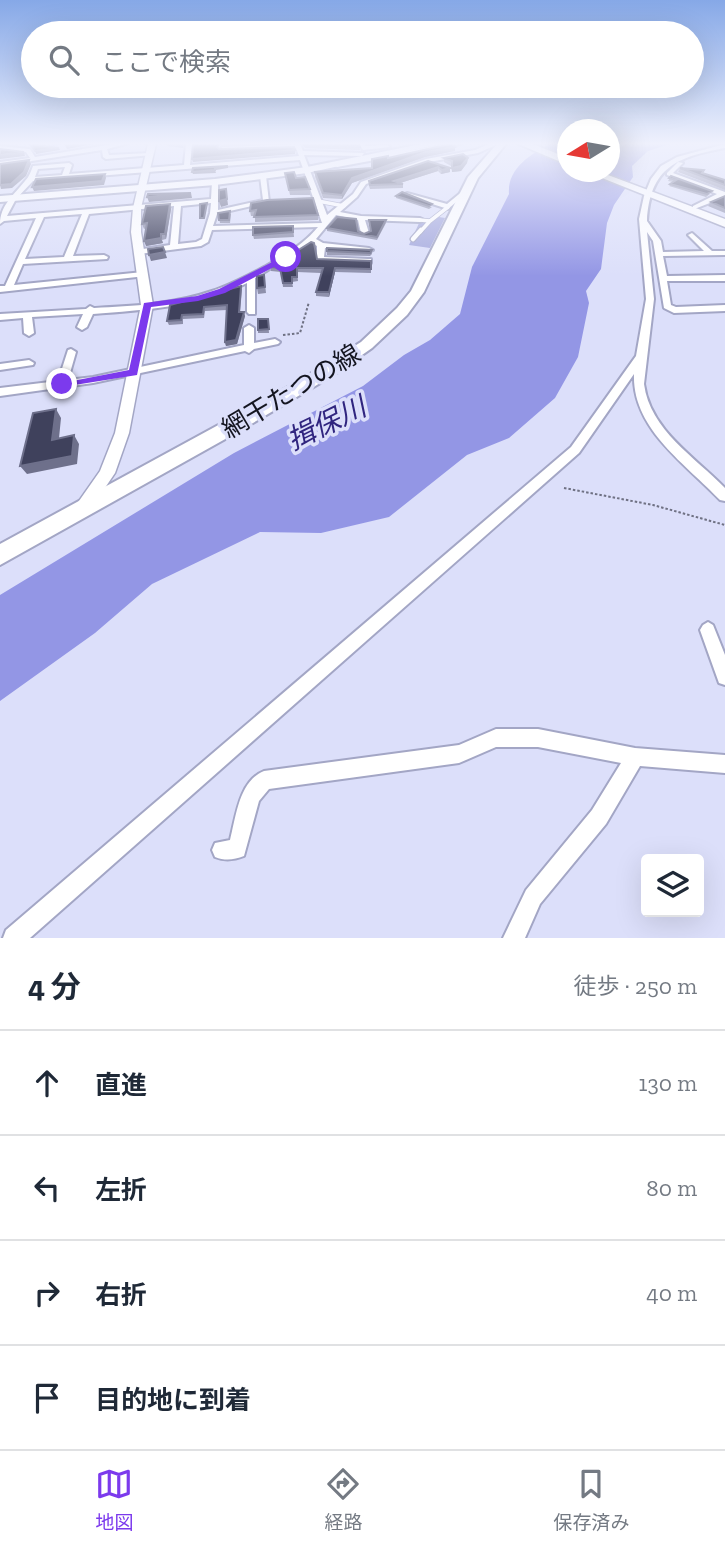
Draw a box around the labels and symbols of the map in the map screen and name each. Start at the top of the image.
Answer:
north arrow [557,119,620,182]
route start [270,241,301,272]
street label: 網干たつの線 [216,337,366,445]
route end [46,368,77,399]
water label: 揖保川 [281,389,374,457]

